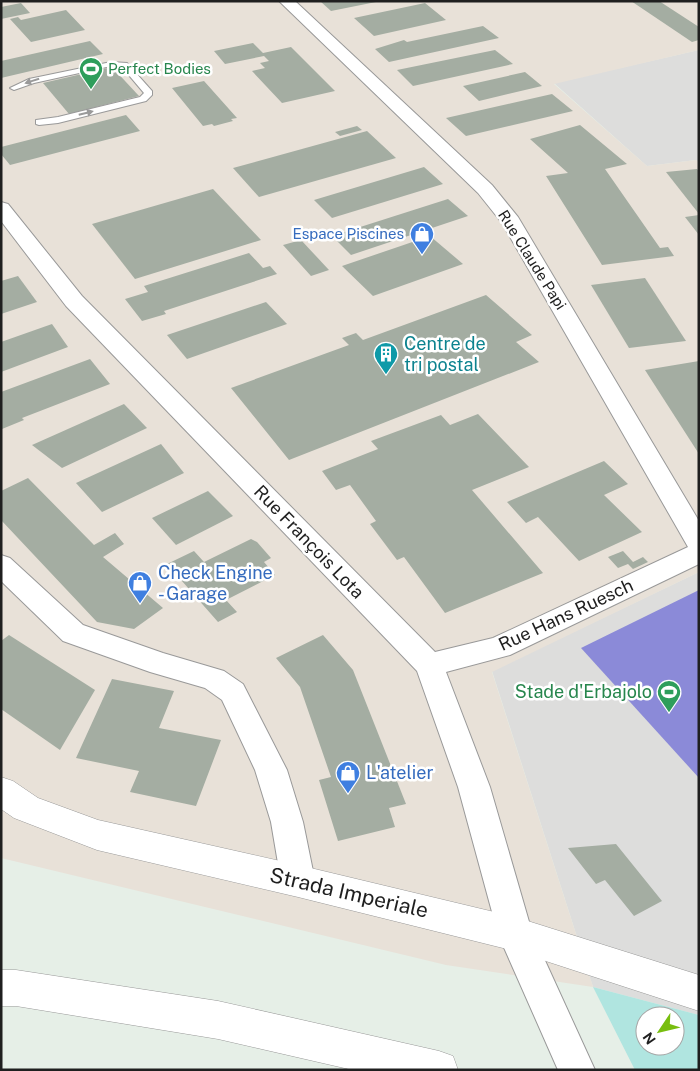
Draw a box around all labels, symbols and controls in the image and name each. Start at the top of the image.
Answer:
sports icon: Perfect Bodies [78,56,104,90]
place label: Perfect Bodies [108,60,211,77]
one-way arrow [25,78,40,86]
one-way arrow [79,109,94,117]
street label: Rue Claude Papi [495,207,570,313]
shop icon: Espace Piscines [409,221,435,255]
place label: Espace Piscines [293,225,404,242]
place label: Centre de tri postal [404,333,486,375]
building icon: Centre de tri postal [373,341,399,375]
street label: Rue François Lota [250,481,369,603]
place label: Check Engine - Garage [158,562,273,604]
shop icon: Check Engine - Garage [127,570,153,604]
street label: Rue Hans Ruesch [495,574,636,655]
sports icon: Stade d'Erbajolo [656,679,682,713]
place label: Stade d'Erbajolo [515,681,652,702]
shop icon: L'atelier [335,760,361,794]
place label: L'atelier [366,762,433,783]
street label: Strada Imperiale [267,862,431,923]
north arrow [635,1006,685,1056]
text: N [640,1029,659,1048]

